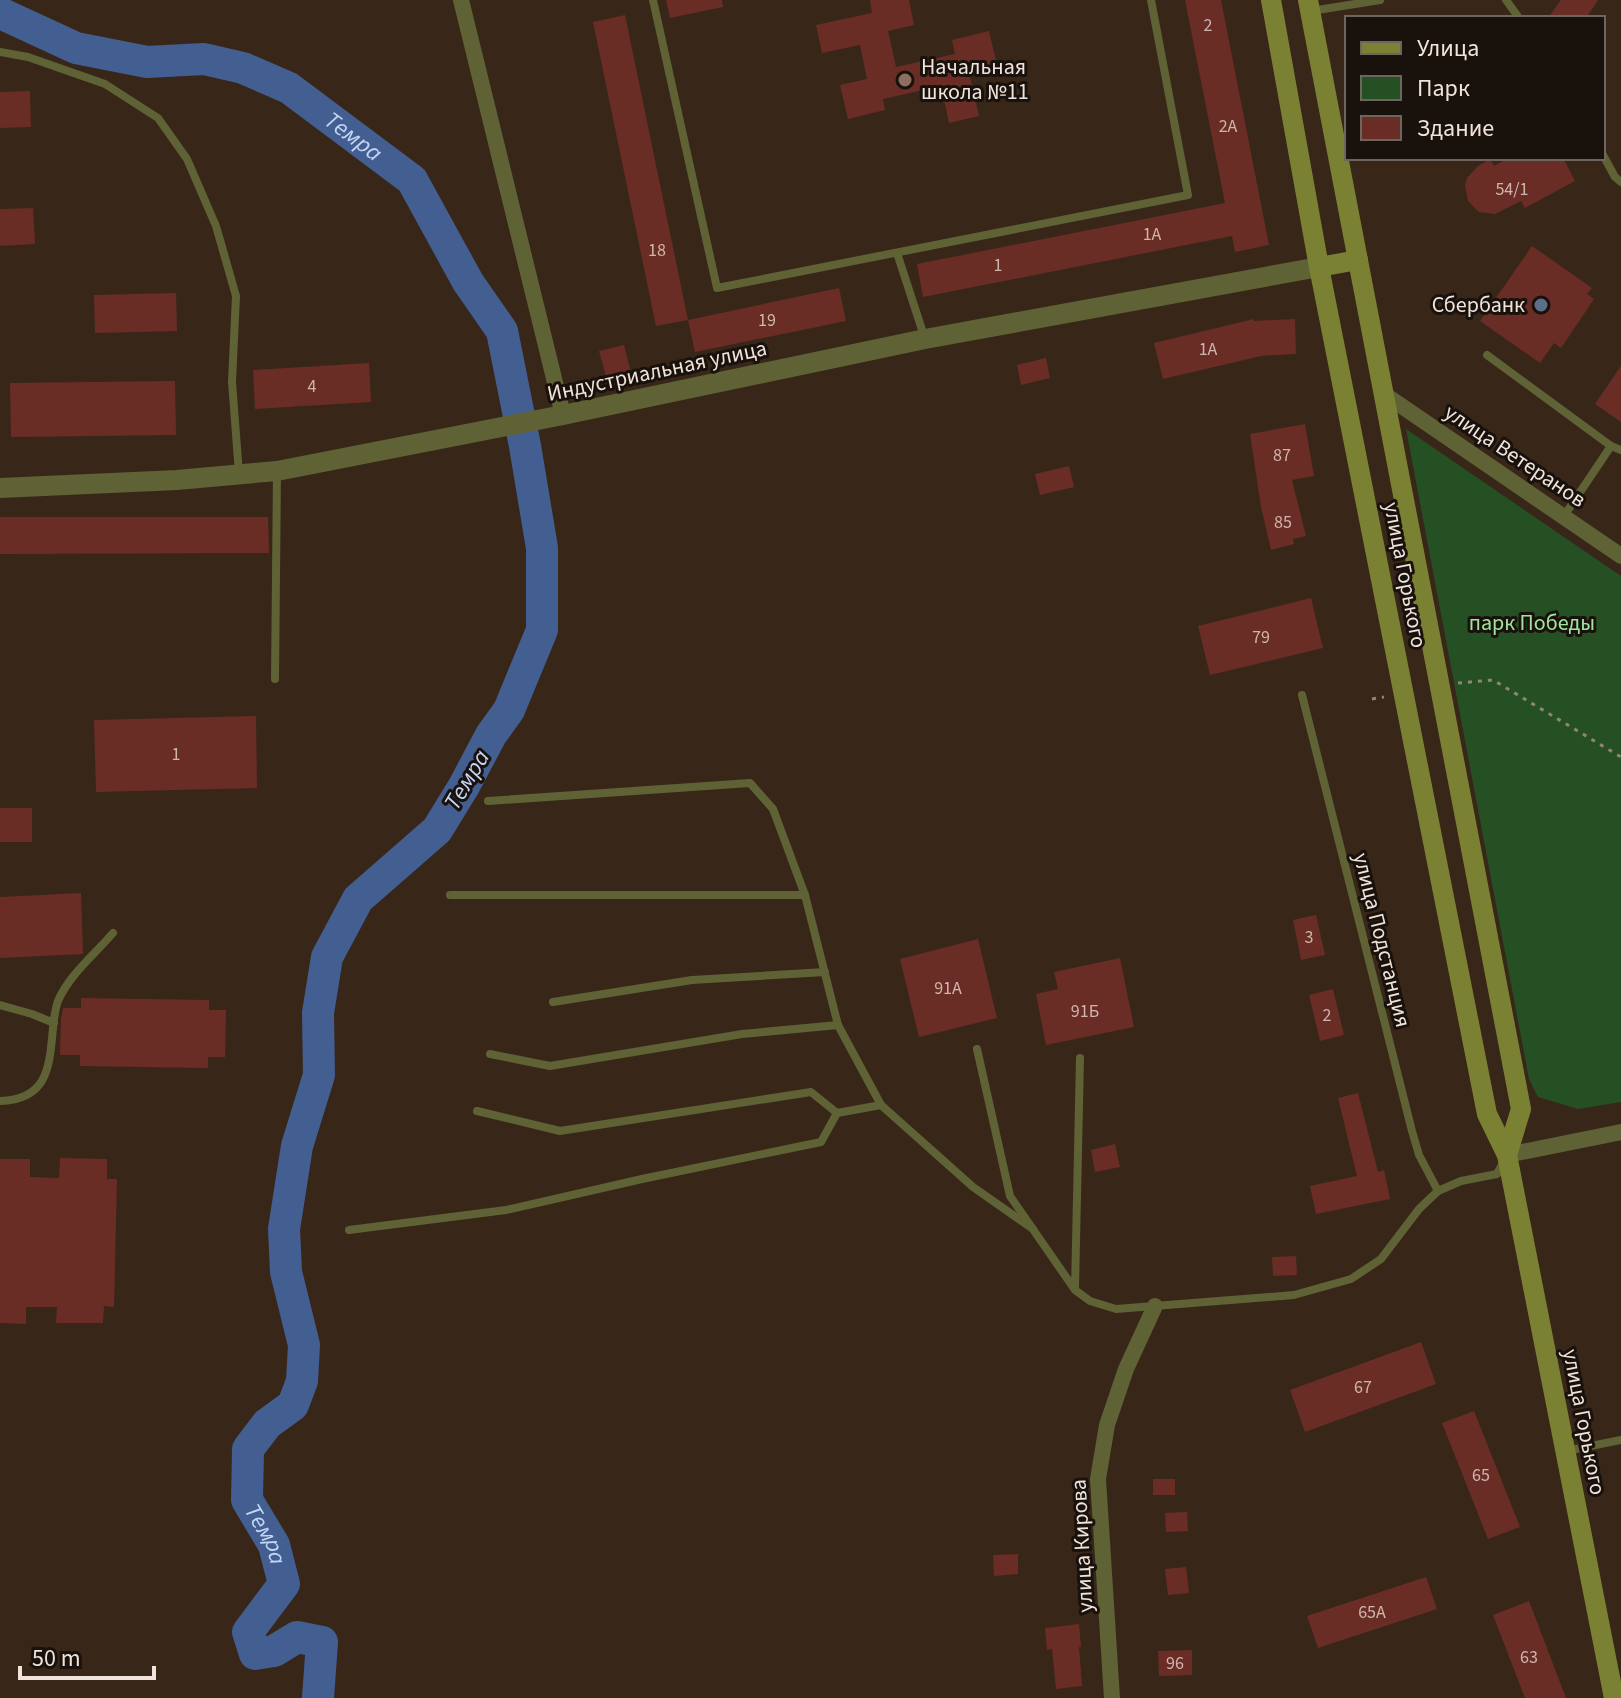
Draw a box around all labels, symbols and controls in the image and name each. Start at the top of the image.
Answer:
house number: 2 [1204,13,1213,38]
legend [1345,16,1605,160]
text: Улица [1417,31,1479,66]
place label: Начальная школа №11 [921,51,1029,108]
marker: Начальная школа №11 [896,71,914,89]
text: Парк [1417,71,1470,106]
water label: Темра [317,103,390,170]
text: Здание [1417,111,1494,146]
house number: 2А [1219,114,1238,139]
house number: 54/1 [1495,177,1529,202]
house number: 1А [1143,222,1162,247]
house number: 18 [648,238,666,263]
house number: 1 [994,253,1002,278]
place label: Сбербанк [1432,289,1525,321]
marker: Сбербанк [1532,296,1550,314]
house number: 19 [758,308,776,333]
street label: Индустриальная улица [544,332,770,410]
house number: 1А [1199,337,1218,362]
house number: 4 [308,374,317,399]
street label: улица Ветеранов [1438,397,1592,515]
house number: 87 [1273,443,1291,468]
street label: улица Горького [1375,499,1435,651]
house number: 85 [1274,510,1292,535]
park label: парк Победы [1469,607,1595,639]
house number: 79 [1252,625,1270,650]
house number: 1 [172,742,180,767]
water label: Темра [435,743,499,817]
street label: улица Подстанция [1345,849,1419,1031]
house number: 3 [1305,925,1314,950]
house number: 91А [934,976,962,1001]
house number: 91Б [1071,999,1099,1024]
house number: 2 [1323,1003,1332,1028]
street label: улица Горького [1554,1346,1614,1498]
house number: 67 [1354,1375,1372,1400]
house number: 65 [1472,1463,1490,1488]
street label: улица Кирова [1063,1478,1101,1614]
water label: Темра [236,1497,296,1568]
house number: 65А [1358,1600,1386,1625]
scale bar [20,1630,154,1680]
text: 50 m [32,1641,81,1676]
house number: 63 [1520,1645,1538,1670]
house number: 96 [1166,1651,1184,1676]

